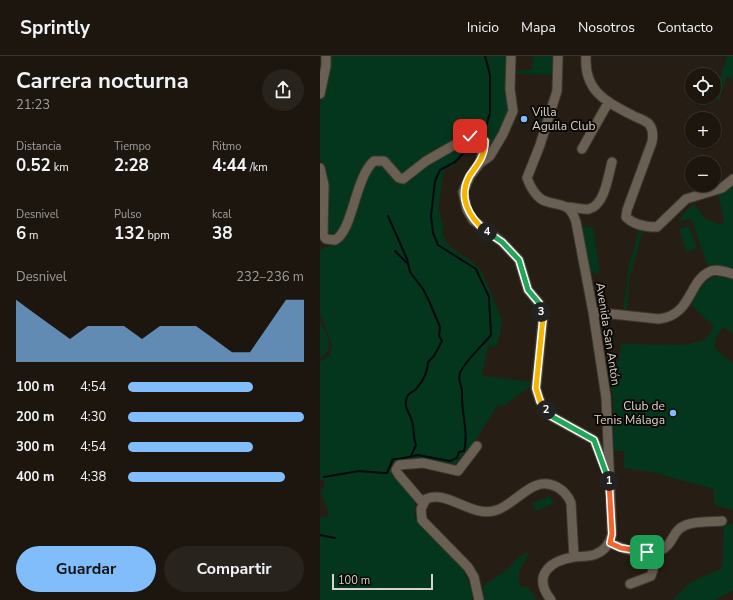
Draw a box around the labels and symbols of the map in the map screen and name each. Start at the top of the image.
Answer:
place label: Villa Aguila Club [531,104,596,134]
marker: Villa Aguila Club [519,114,529,124]
pin [453,119,487,153]
pin: 4 [477,222,497,242]
street label: Avenida San Antón [592,281,624,387]
pin: 3 [531,302,551,322]
place label: Club de Tenis Málaga [594,398,665,428]
pin: 2 [536,400,556,420]
marker: Club de Tenis Málaga [668,408,678,418]
pin: 1 [599,471,619,491]
pin [630,535,664,569]
scale bar [332,572,433,591]

